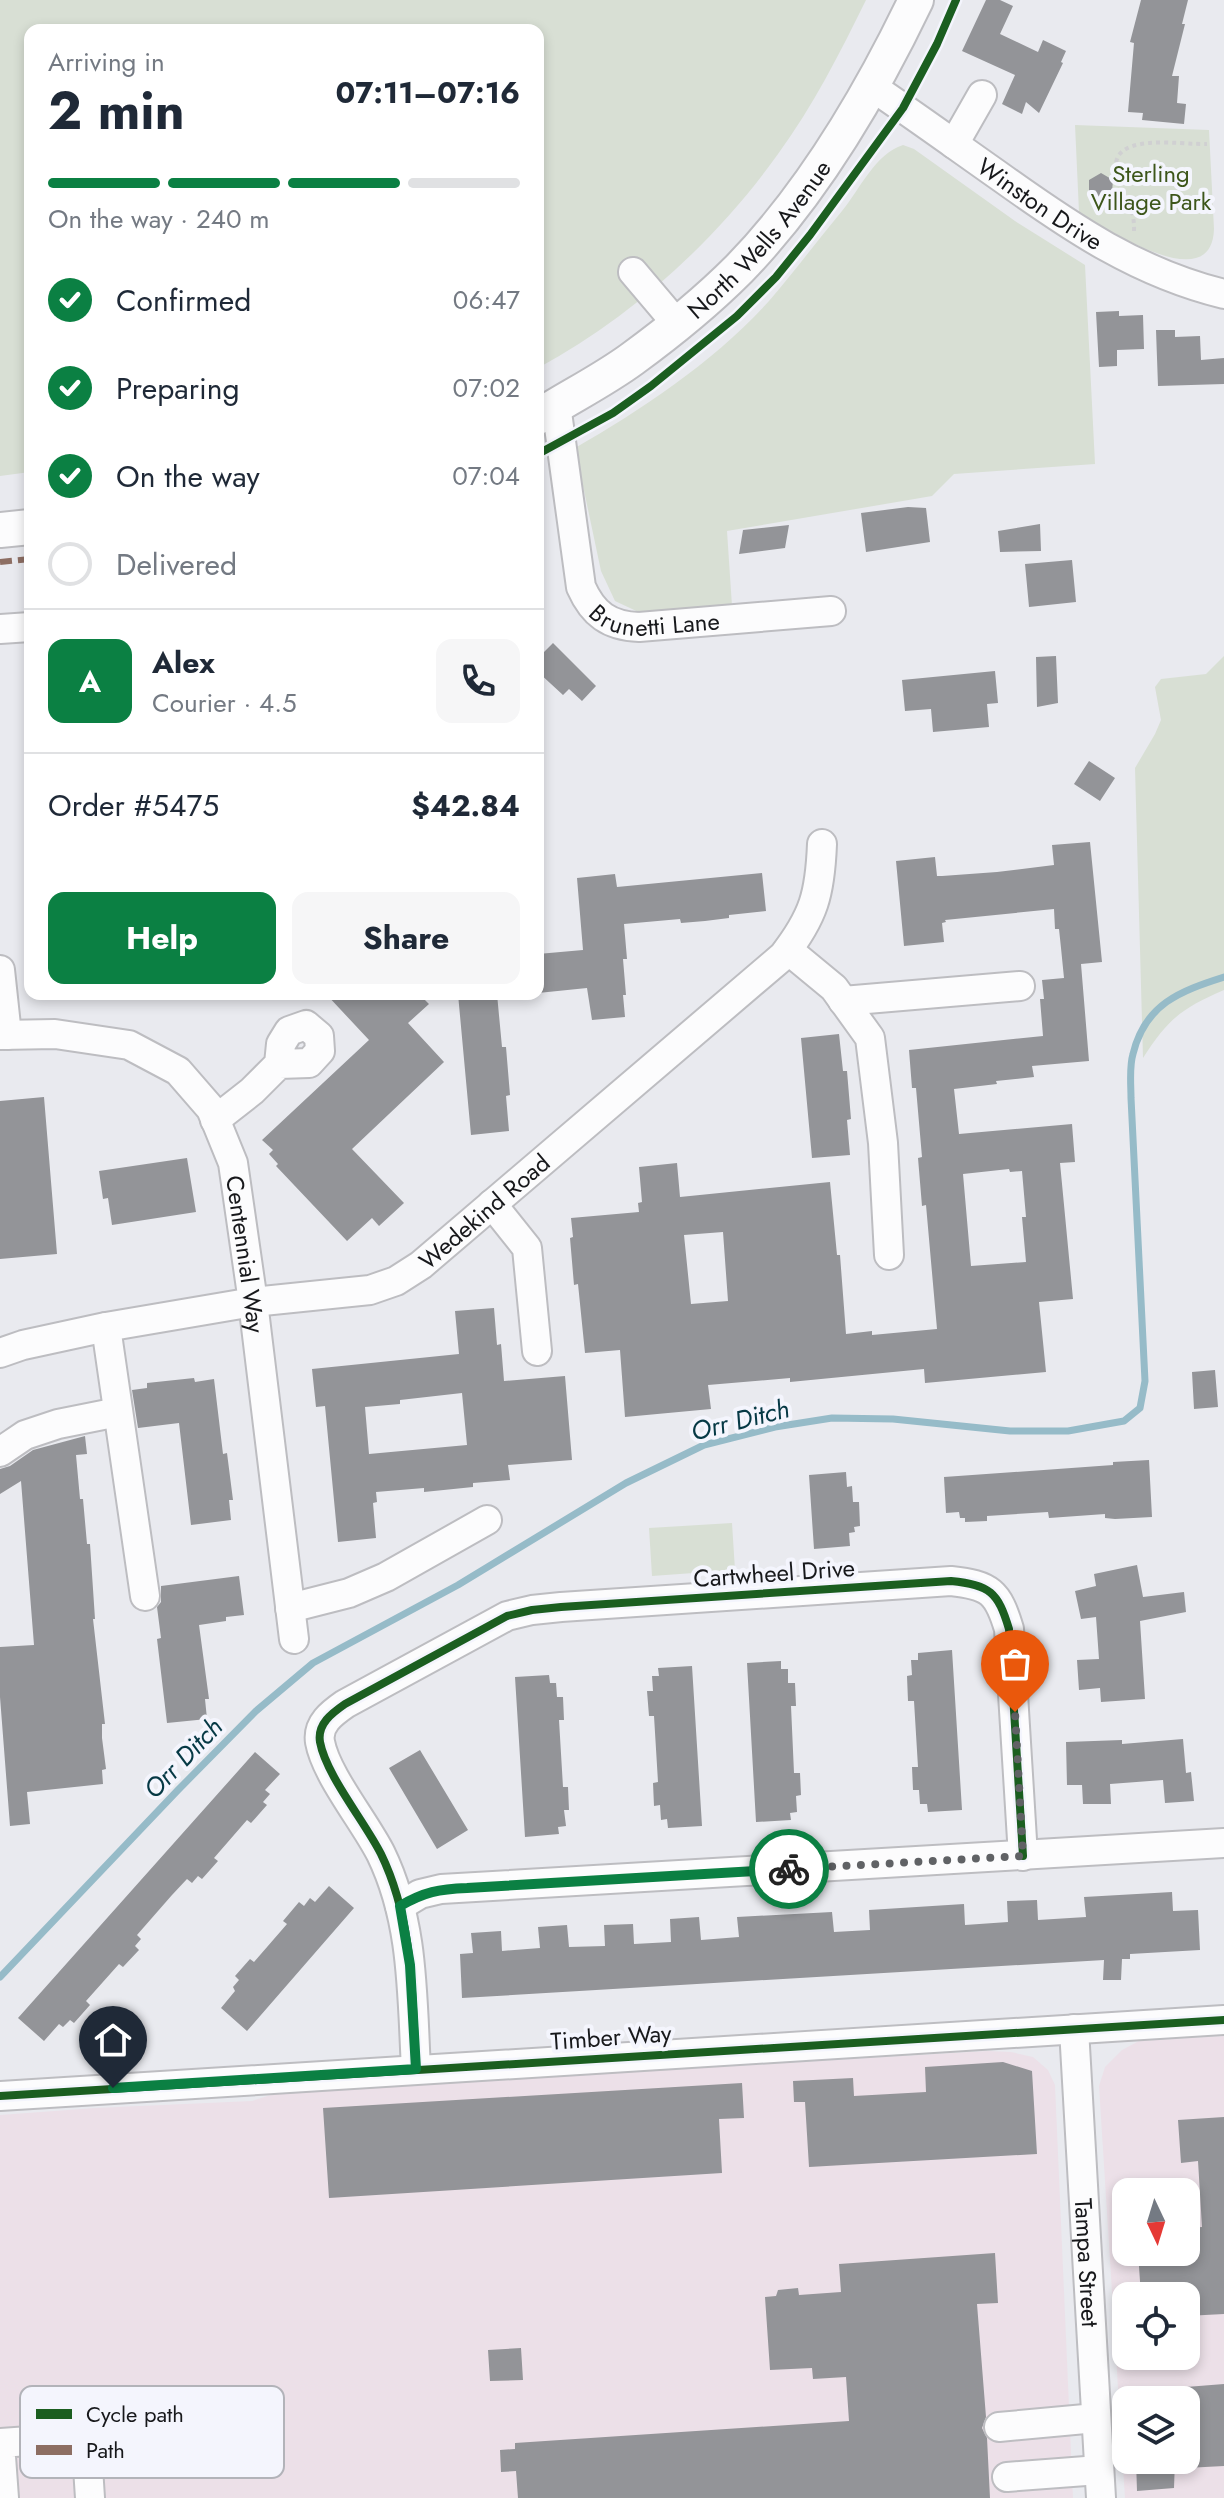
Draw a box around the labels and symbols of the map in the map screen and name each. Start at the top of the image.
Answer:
street label: Winston Drive [970,149,1109,258]
street label: North Wells Avenue [679,153,839,327]
park label: Sterling Village Park [1091,156,1212,219]
street label: Brunetti Lane [582,595,721,645]
street label: Wedekind Road [411,1145,557,1277]
street label: Centennial Way [217,1173,274,1335]
water label: Orr Ditch [687,1389,793,1451]
street label: Cartwheel Drive [692,1550,856,1596]
pin [981,1630,1049,1712]
water label: Orr Ditch [135,1709,231,1807]
courier [749,1829,829,1909]
pin [79,2006,147,2088]
street label: Timber Way [549,2015,673,2059]
north arrow [1112,2178,1200,2266]
street label: Tampa Street [1066,2197,1109,2328]
legend [20,2386,284,2478]
text: Cycle path [86,2398,184,2430]
text: Path [86,2434,125,2466]

